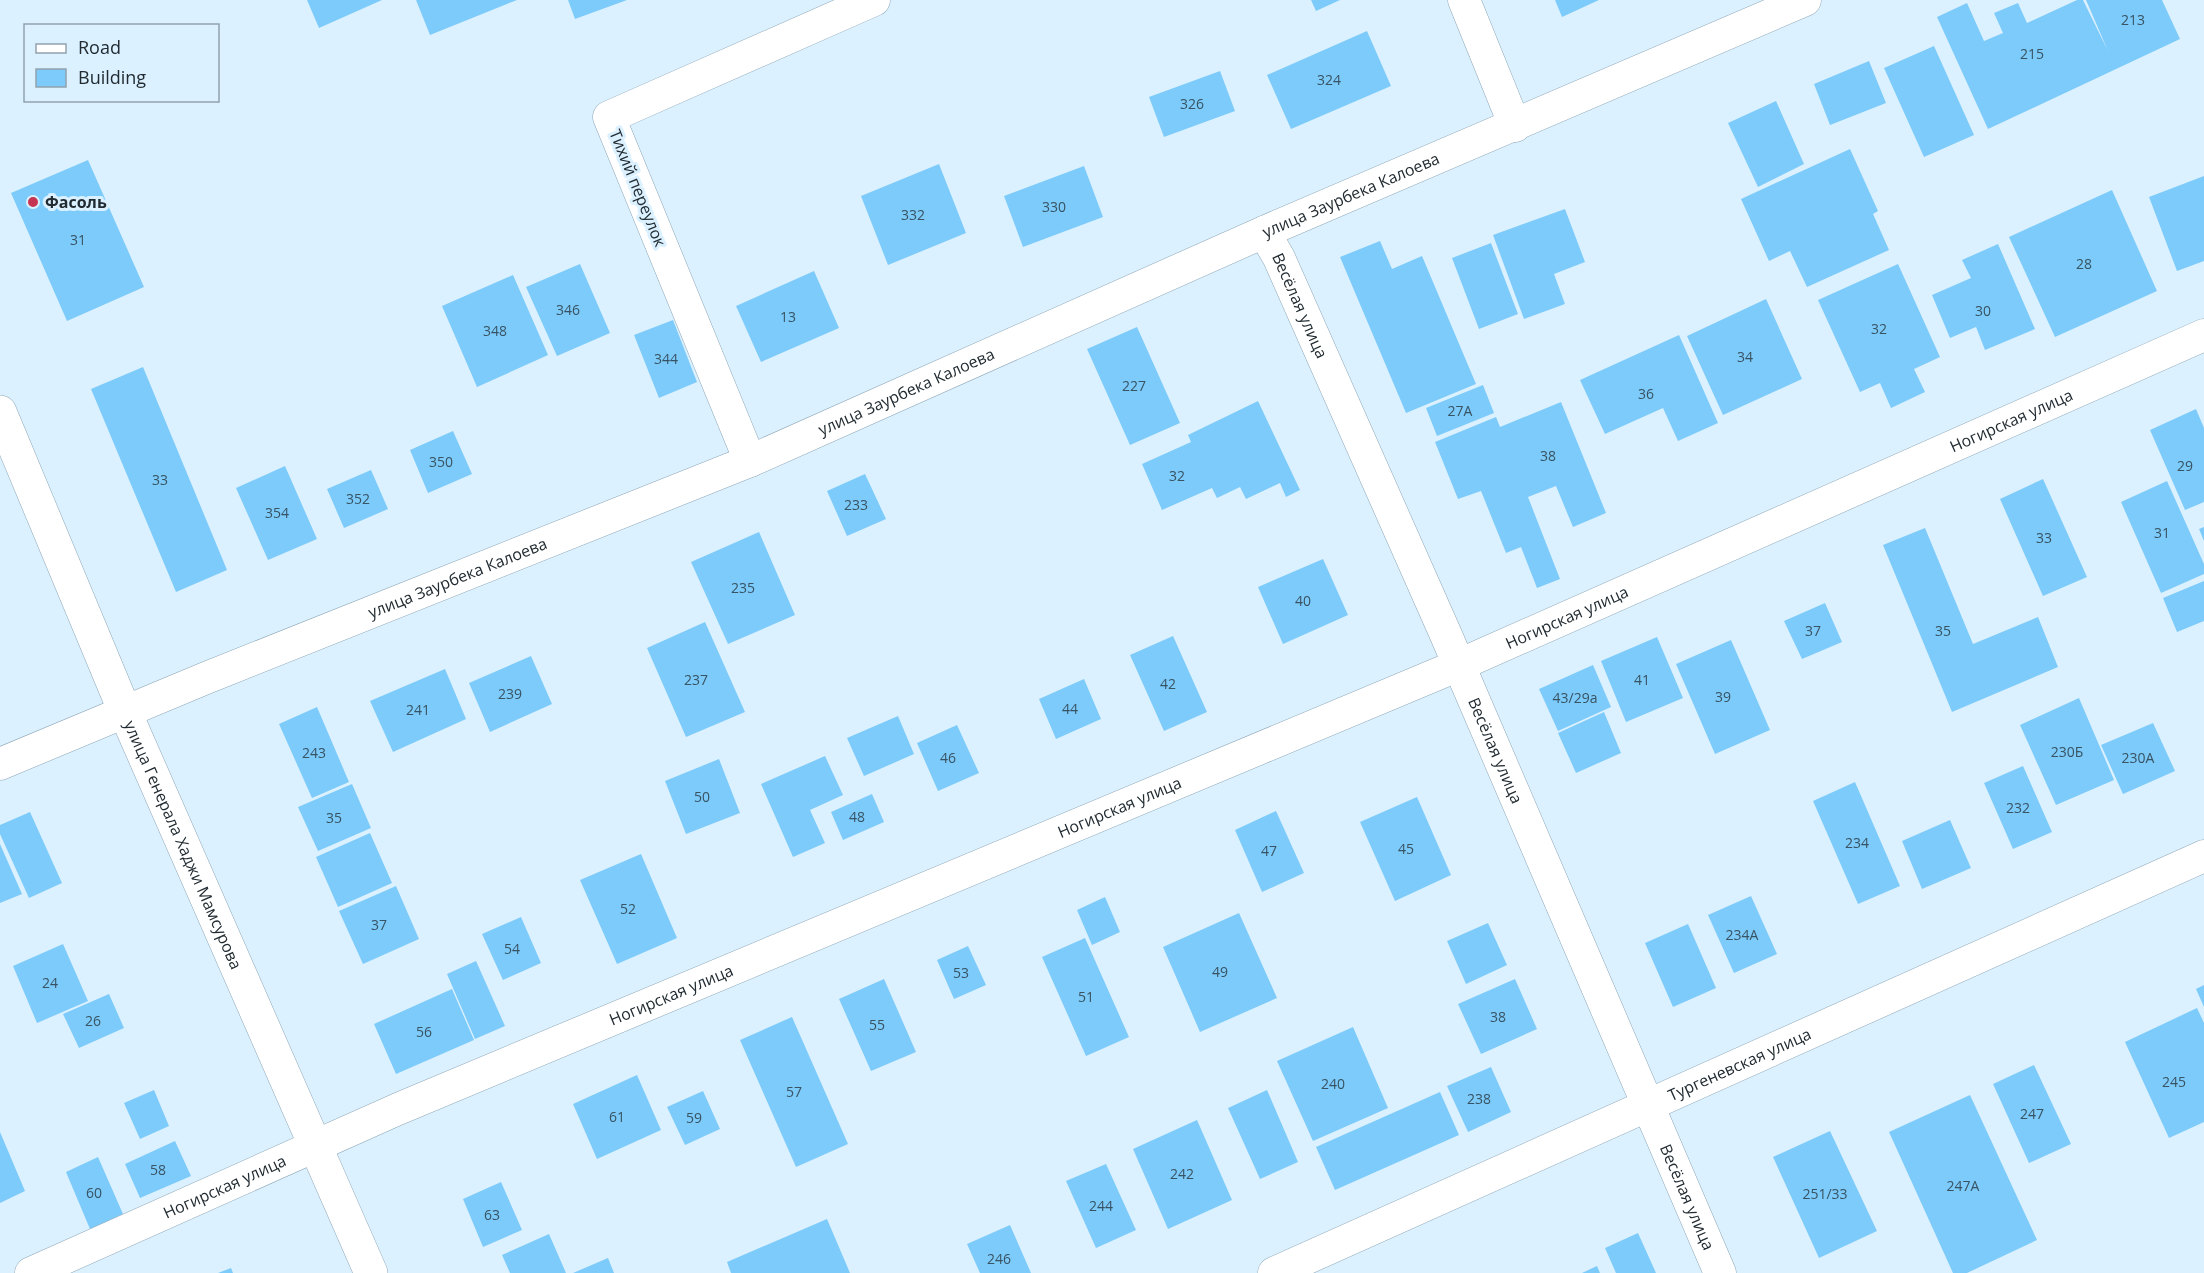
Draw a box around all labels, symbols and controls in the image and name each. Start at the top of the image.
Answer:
house number: 213 [2121,10,2145,29]
legend [24,24,219,102]
text: Road [78,35,121,59]
house number: 215 [2020,44,2044,63]
text: Building [78,65,146,89]
house number: 324 [1317,70,1341,89]
house number: 326 [1180,94,1204,113]
street label: Тихий переулок [604,126,672,251]
street label: улица Заурбека Калоева [1259,147,1443,243]
place label: Фасоль [45,191,107,213]
marker: Фасоль [26,195,40,209]
house number: 330 [1042,197,1066,216]
house number: 332 [901,205,925,224]
house number: 31 [70,230,86,249]
street label: Весёлая улица [1267,249,1333,362]
house number: 28 [2076,254,2092,273]
house number: 346 [556,300,580,319]
house number: 30 [1975,301,1991,320]
house number: 13 [780,307,796,326]
house number: 32 [1871,319,1887,338]
house number: 348 [483,321,507,340]
street label: улица Заурбека Калоева [815,343,998,440]
house number: 34 [1737,347,1753,366]
house number: 344 [654,349,678,368]
house number: 227 [1122,376,1146,395]
house number: 36 [1638,384,1654,403]
street label: Ногирская улица [1946,384,2076,457]
house number: 27А [1448,401,1473,420]
house number: 38 [1540,446,1556,465]
house number: 350 [429,452,453,471]
house number: 29 [2177,456,2193,475]
house number: 32 [1169,466,1185,485]
house number: 33 [152,470,168,489]
house number: 352 [346,489,370,508]
house number: 233 [844,495,868,514]
house number: 354 [265,503,289,522]
house number: 31 [2154,523,2170,542]
house number: 33 [2036,528,2052,547]
street label: улица Заурбека Калоева [365,532,550,623]
house number: 235 [731,578,755,597]
street label: Ногирская улица [1502,580,1632,654]
house number: 40 [1295,591,1311,610]
house number: 37 [1805,621,1821,640]
house number: 35 [1935,621,1951,640]
house number: 237 [684,670,708,689]
house number: 41 [1634,670,1650,689]
house number: 42 [1160,674,1176,693]
house number: 239 [498,684,522,703]
house number: 39 [1715,687,1731,706]
house number: 43/29а [1553,688,1597,707]
street label: Весёлая улица [1463,694,1528,807]
house number: 44 [1062,699,1078,718]
house number: 241 [406,700,430,719]
street label: улица Генерала Хаджи Мамсурова [119,717,247,973]
house number: 230Б [2051,742,2083,761]
house number: 243 [302,743,326,762]
house number: 46 [940,748,956,767]
house number: 230А [2122,748,2155,767]
street label: Ногирская улица [1054,771,1185,843]
house number: 50 [694,787,710,806]
house number: 232 [2006,798,2030,817]
house number: 48 [849,807,865,826]
house number: 35 [326,808,342,827]
house number: 234 [1845,833,1869,852]
house number: 45 [1398,839,1414,858]
house number: 47 [1261,841,1277,860]
house number: 52 [620,899,636,918]
house number: 37 [371,915,387,934]
house number: 234А [1726,925,1759,944]
house number: 54 [504,939,520,958]
street label: Ногирская улица [606,959,736,1030]
house number: 49 [1212,962,1228,981]
house number: 53 [953,963,969,982]
house number: 24 [42,973,58,992]
house number: 51 [1078,987,1094,1006]
house number: 38 [1490,1007,1506,1026]
house number: 26 [85,1011,101,1030]
house number: 55 [869,1015,885,1034]
house number: 56 [416,1022,432,1041]
street label: Тургеневская улица [1664,1023,1815,1106]
house number: 245 [2162,1072,2186,1091]
house number: 240 [1321,1074,1345,1093]
house number: 57 [786,1082,802,1101]
house number: 238 [1467,1089,1491,1108]
house number: 247 [2020,1104,2044,1123]
house number: 61 [609,1107,625,1126]
house number: 59 [686,1108,702,1127]
street label: Весёлая улица [1655,1141,1720,1253]
street label: Ногирская улица [160,1149,289,1224]
house number: 58 [150,1160,166,1179]
house number: 242 [1170,1164,1194,1183]
house number: 247А [1947,1176,1980,1195]
house number: 60 [86,1183,102,1202]
house number: 251/33 [1802,1184,1848,1203]
house number: 244 [1089,1196,1113,1215]
house number: 63 [484,1205,500,1224]
house number: 246 [987,1249,1011,1268]

